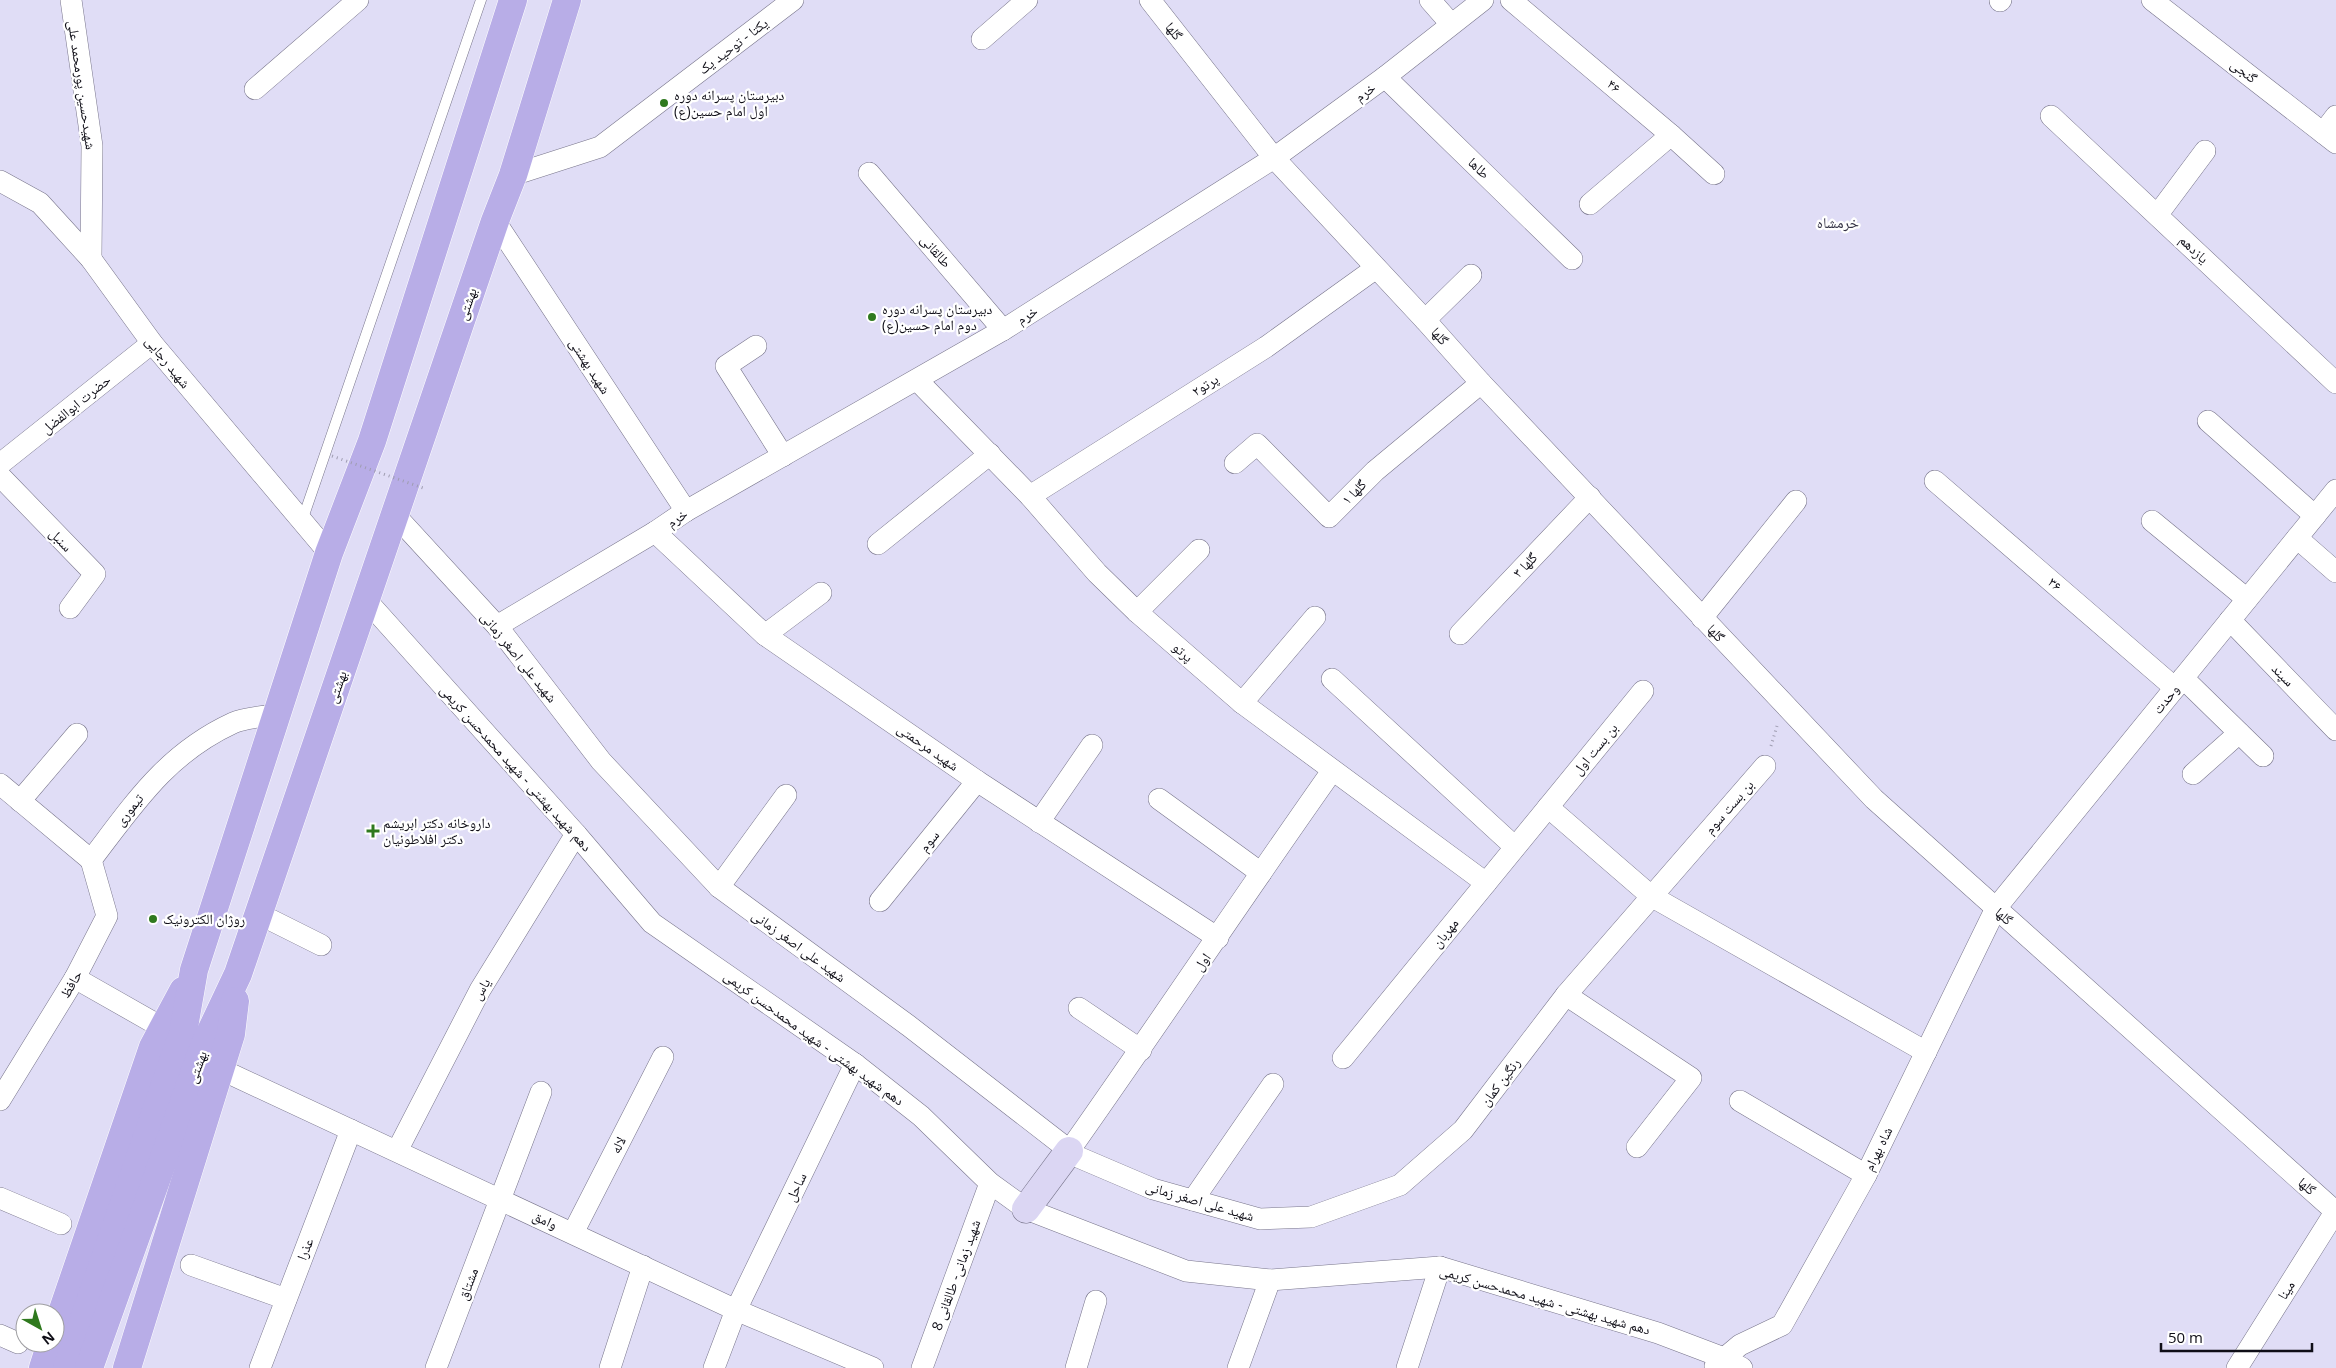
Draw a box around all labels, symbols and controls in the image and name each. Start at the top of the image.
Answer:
street label: یکتا - توحید یک [694,13,772,78]
street label: گلها [1161,18,1188,44]
street label: شهیدحسین پورمحمد علی [64,19,101,151]
street label: گنجی [2227,54,2262,87]
street label: ۴۶ [1603,74,1625,97]
street label: خرم [1350,78,1380,106]
place label: دبیرستان پسرانه دوره اول امام حسین(ع) [674,85,785,121]
marker: دبیرستان پسرانه دوره اول امام حسین(ع) [658,97,670,109]
street label: طاها [1464,153,1494,183]
district label: خرمشاه [1817,212,1860,232]
street label: طالقانی [917,230,956,271]
street label: یازدهم [2175,230,2213,268]
street label: بهشتی [452,285,481,323]
place label: دبیرستان پسرانه دوره دوم امام حسین(ع) [882,299,993,335]
street label: خرم [1013,301,1041,329]
marker: دبیرستان پسرانه دوره دوم امام حسین(ع) [866,311,878,323]
street label: گلها [1427,323,1454,349]
street label: شهید رجایی [141,332,195,392]
street label: شهید بهشتی [565,334,616,397]
street label: پرتو۲ [1188,369,1222,400]
street label: حضرت ابوالفضل [37,370,115,438]
street label: گلها ۱ [1337,475,1370,508]
street label: خرم [663,504,692,532]
street label: سنبل [46,524,77,556]
street label: گلها ۳ [1508,548,1541,581]
street label: ۳۶ [2044,572,2066,595]
street label: شهید علی اصغر زمانی [477,607,562,706]
street label: گلها [1703,620,1730,646]
street label: پرتو [1169,637,1198,666]
street label: سپند [2268,659,2299,690]
street label: بهشتی [322,668,351,706]
street label: دهم شهید بهشتی - شهید محمدحسن کریمی [436,680,597,856]
street label: وحدت [2148,680,2183,717]
street label: شهید مرحمتی [894,718,963,775]
street label: بن بست اول [1568,718,1622,779]
street label: بن بست سوم [1700,775,1758,839]
street label: تیموری [110,789,147,830]
place label: داروخانه دکتر ابریشم دکتر افلاطونیان [383,813,491,848]
marker: داروخانه دکتر ابریشم دکتر افلاطونیان [367,825,379,837]
street label: سوم [914,826,944,856]
street label: گلها [1991,903,2018,929]
street label: شهید علی اصغر زمانی [748,905,850,986]
place label: روژان الکترونیک [163,909,245,928]
marker: روژان الکترونیک [147,913,159,925]
street label: مهربان [1427,914,1462,951]
street label: اول [1189,949,1215,975]
street label: حافظ [55,966,86,1001]
street label: دهم شهید بهشتی - شهید محمدحسن کریمی [720,966,908,1110]
street label: یاس [467,974,495,1003]
street label: بهشتی [182,1048,211,1086]
street label: رنگین کمان [1475,1054,1524,1110]
street label: شاه بهرام [1859,1123,1897,1175]
street label: لاله [605,1133,630,1156]
street label: ساحل [780,1169,811,1204]
street label: گلها [2294,1173,2321,1199]
street label: شهید علی اصغر زمانی [1144,1176,1257,1225]
street label: وامق [529,1206,561,1234]
street label: شهید زمانی- طالقانی 8 [927,1217,984,1333]
street label: عذرا [292,1235,317,1263]
street label: دهم شهید بهشتی - شهید محمدحسن کریمی [1437,1260,1653,1340]
street label: مشتاق [453,1265,482,1303]
street label: مینا [2272,1277,2299,1303]
north arrow [15,1303,65,1353]
scale bar [2161,1320,2312,1352]
text: 50 m [2168,1327,2203,1347]
text: N [38,1328,59,1349]

